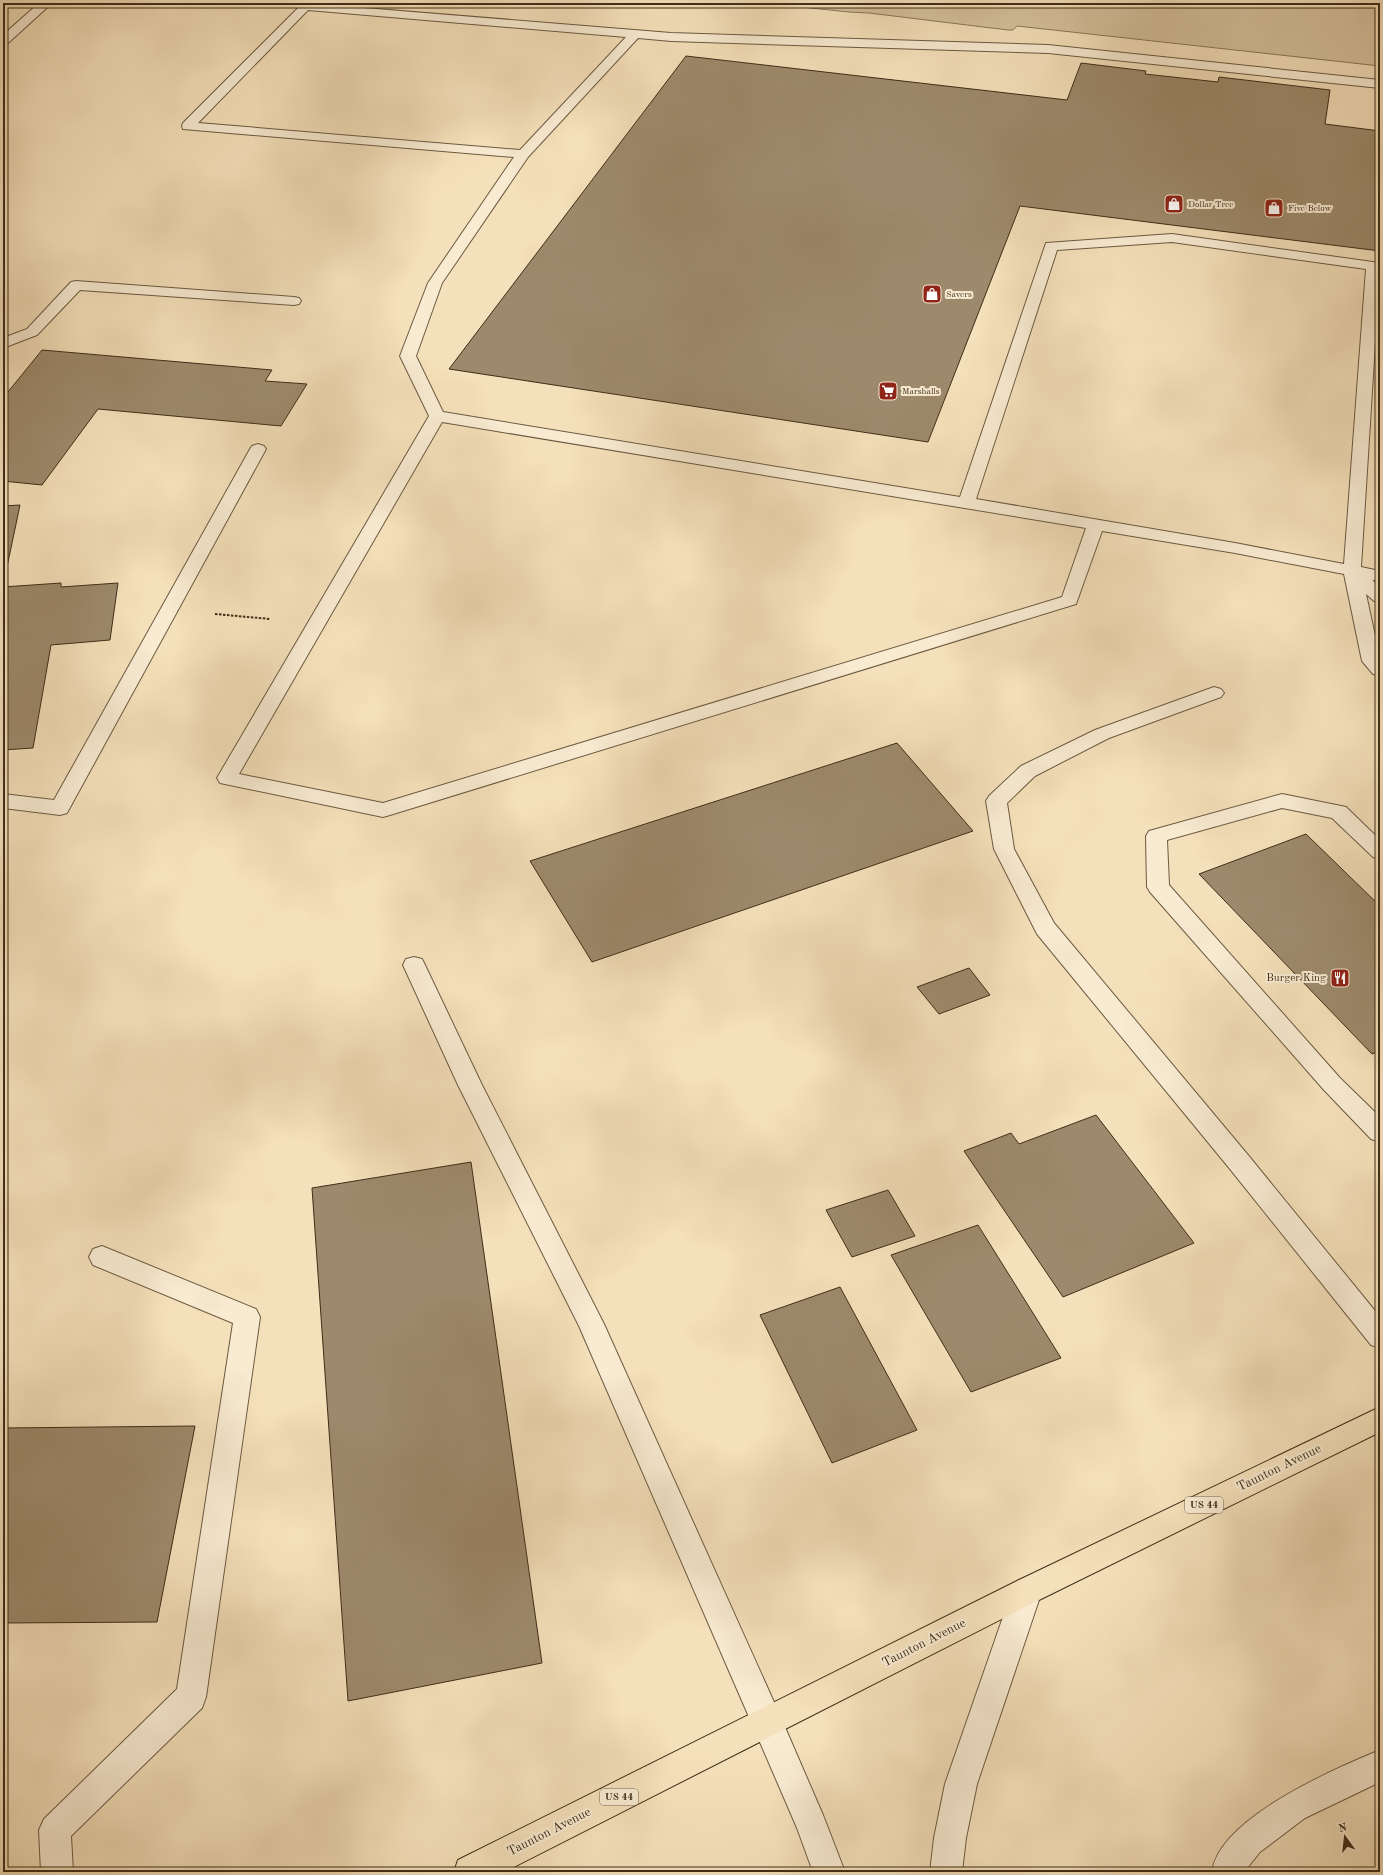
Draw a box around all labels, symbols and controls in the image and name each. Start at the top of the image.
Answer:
shop icon: Dollar Tree [1163,193,1185,215]
shop icon: Five Below [1263,197,1285,219]
place label: Dollar Tree [1188,200,1233,209]
place label: Five Below [1288,204,1332,213]
shop icon: Savers [921,283,943,305]
place label: Savers [946,290,972,299]
supermarket icon: Marshalls [877,380,899,402]
place label: Marshalls [902,387,940,396]
restaurant icon: Burger King [1329,967,1351,989]
place label: Burger King [1266,973,1326,984]
street label: Taunton Avenue [1235,1442,1323,1494]
road number: US 44 [1185,1497,1223,1513]
street label: Taunton Avenue [880,1616,968,1670]
road number: US 44 [600,1789,638,1805]
street label: Taunton Avenue [505,1805,593,1859]
north arrow [1325,1817,1365,1857]
text: N [1337,1822,1349,1835]

